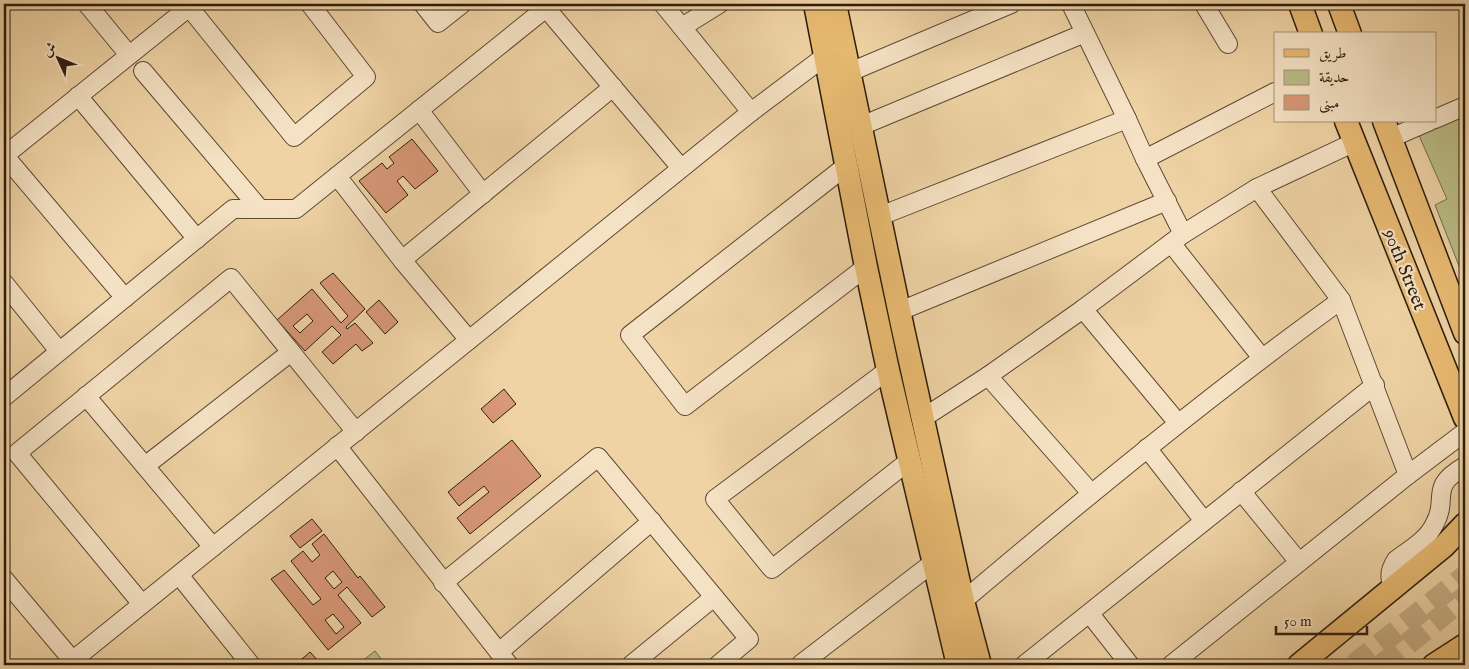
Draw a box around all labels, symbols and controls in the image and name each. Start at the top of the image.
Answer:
north arrow [32,32,82,82]
legend [1274,32,1436,122]
text: ش [38,38,61,61]
text: طريق [1319,44,1346,63]
text: حديقة [1319,68,1349,87]
text: مبنى [1319,94,1339,114]
street label: 90th Street [1377,225,1431,314]
scale bar [1276,604,1368,636]
text: 50 m [1284,612,1312,631]

